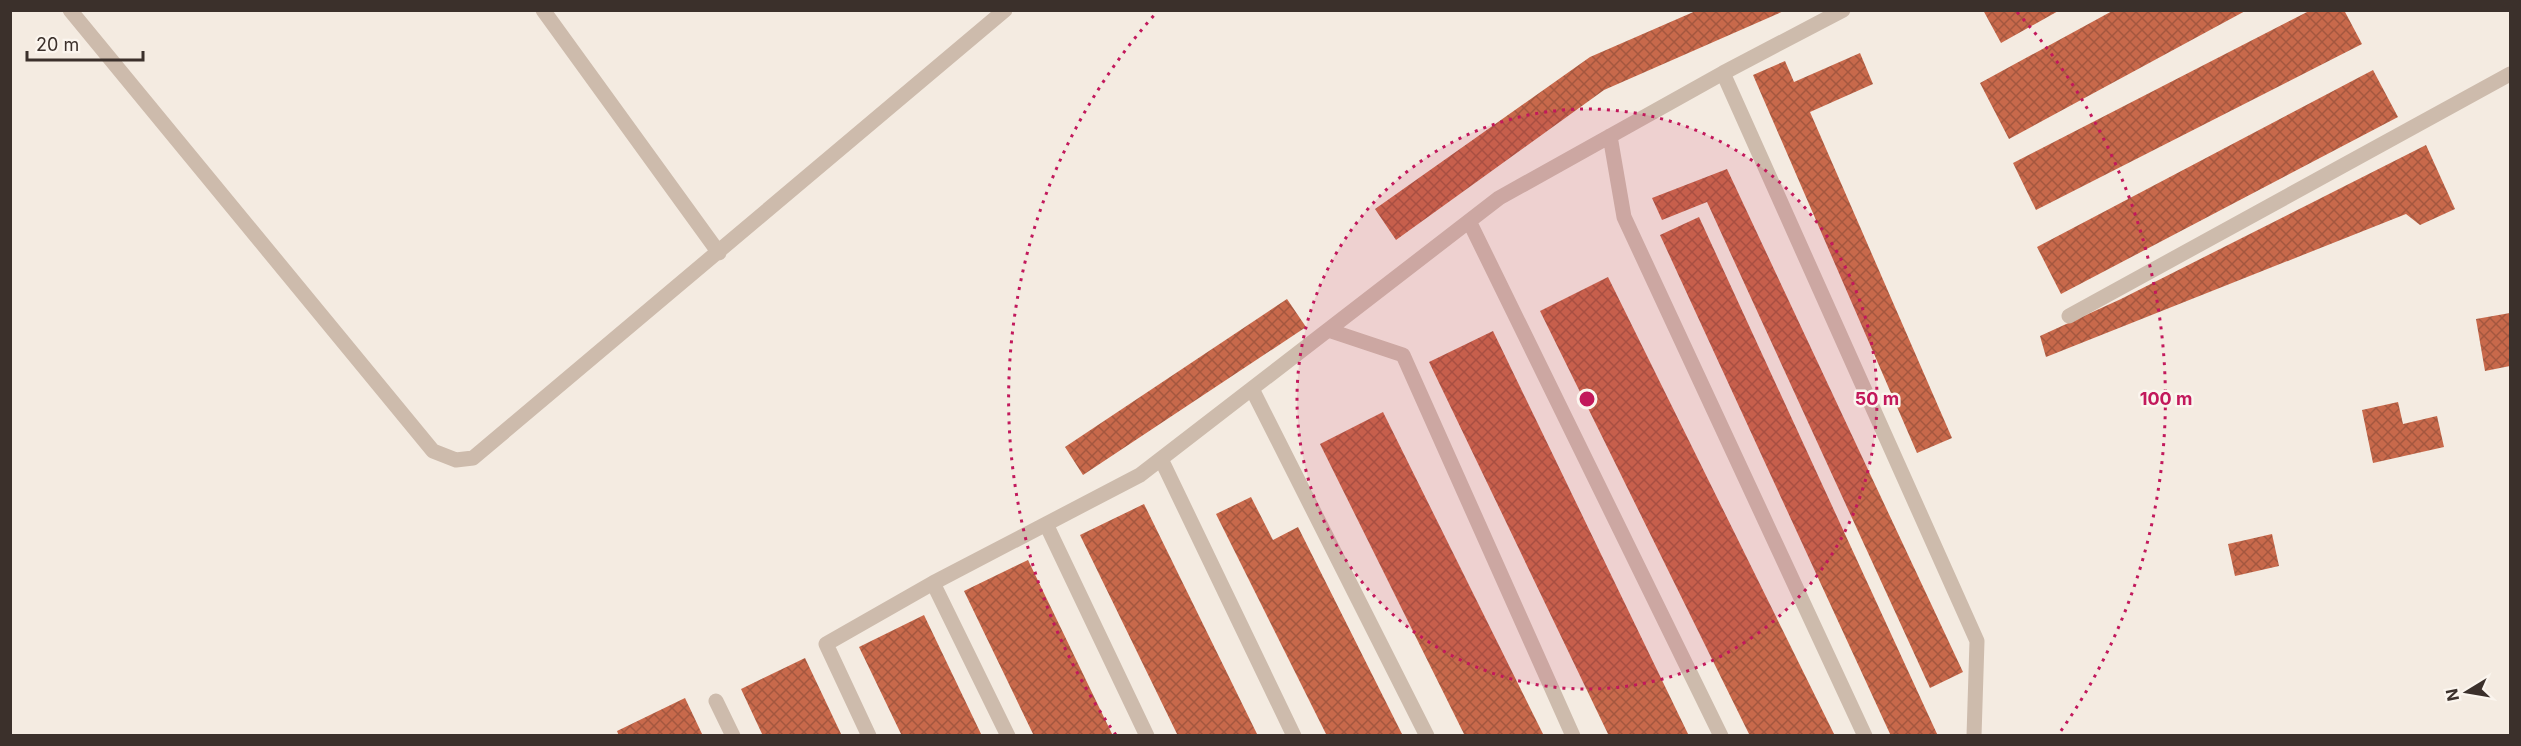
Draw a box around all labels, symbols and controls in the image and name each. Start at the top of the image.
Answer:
scale bar [27,24,142,62]
text: 20 m [36,34,79,55]
text: 50 m [1855,388,1899,409]
text: 100 m [2140,388,2192,409]
centre of rings [1577,389,1597,409]
north arrow [2437,662,2497,722]
text: N [2441,687,2463,703]

